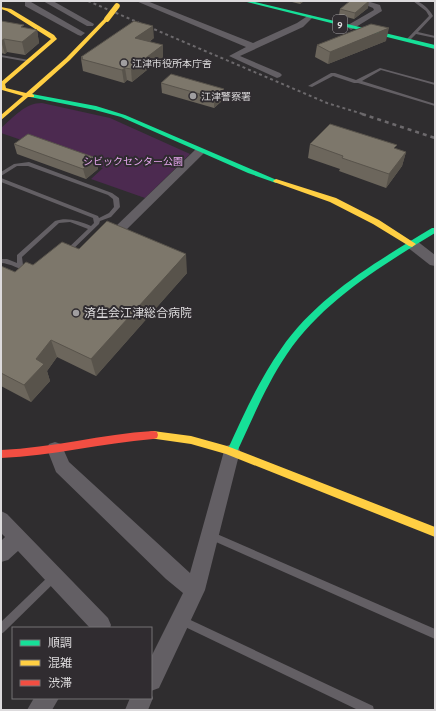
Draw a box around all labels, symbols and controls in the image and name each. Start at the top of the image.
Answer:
road number: 9 [333,15,347,33]
marker: 江津市役所本庁舎 [119,58,129,68]
place label: 江津市役所本庁舎 [132,58,212,69]
marker: 江津警察署 [188,91,198,101]
place label: 江津警察署 [201,91,251,102]
park label: シビックセンター公園 [83,156,183,167]
place label: 済生会江津総合病院 [84,306,192,319]
marker: 済生会江津総合病院 [71,308,81,318]
legend [12,627,152,699]
text: 順調 [48,637,72,649]
text: 混雑 [48,656,72,669]
text: 渋滞 [48,677,72,689]

